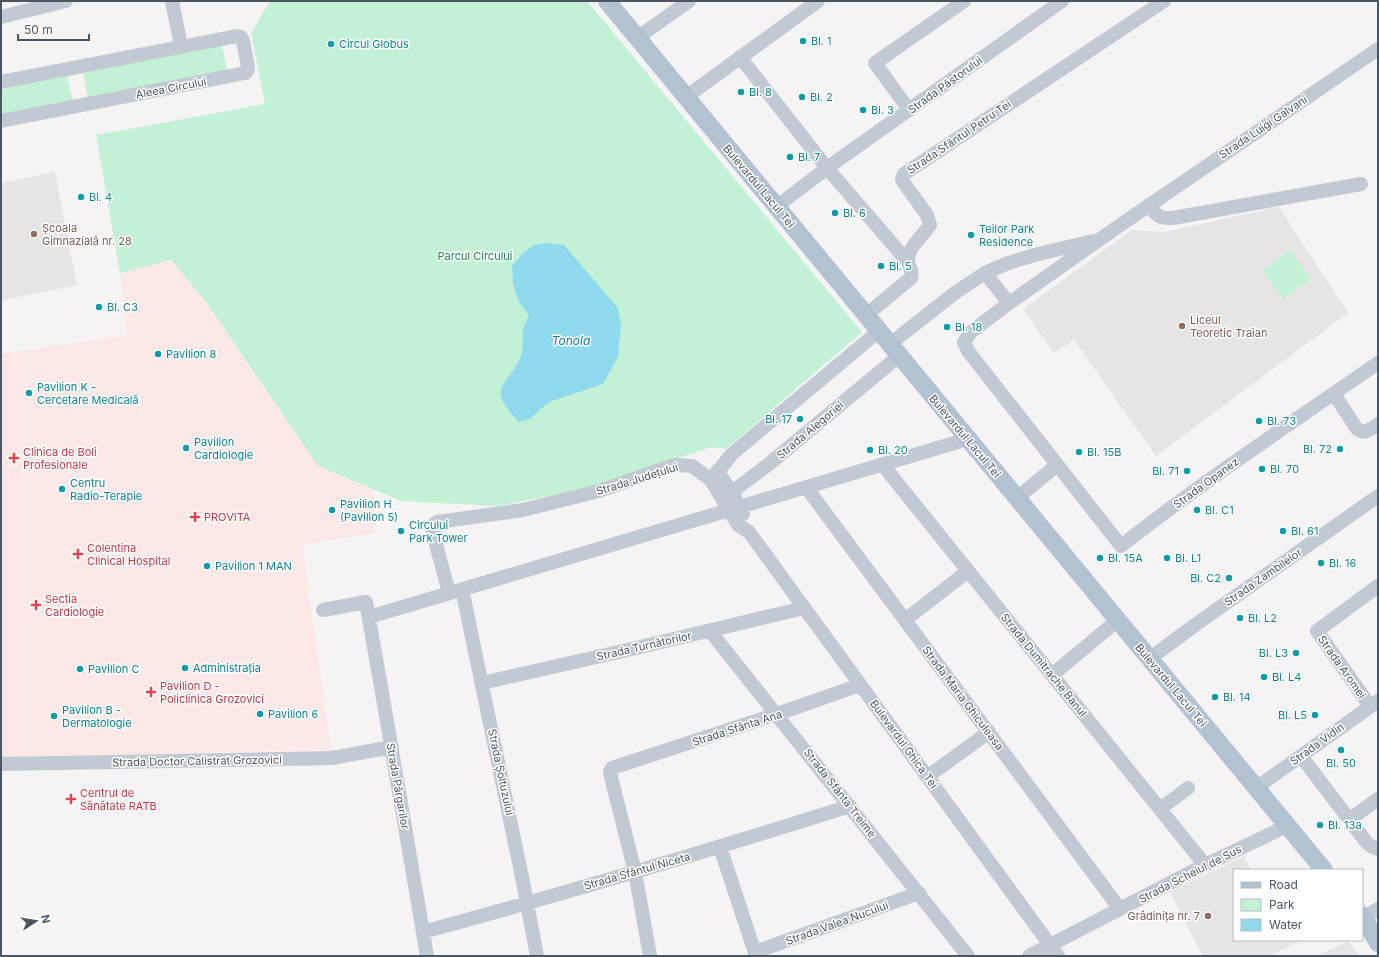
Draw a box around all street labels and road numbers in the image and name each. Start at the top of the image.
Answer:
street label: Strada Păstorului [905,53,985,117]
street label: Aleea Circului [134,74,208,102]
street label: Strada Luigi Galvani [1216,92,1310,162]
street label: Strada Sfântul Petru Tei [904,97,1014,177]
street label: Bulevardul Lacul Tei [720,142,798,230]
street label: Bulevardul Lacul Tei [926,392,1004,480]
street label: Strada Alegoriei [774,398,846,462]
street label: Strada Opanez [1171,455,1241,511]
street label: Strada Județului [594,460,680,498]
street label: Strada Zambilelor [1221,545,1305,609]
street label: Strada Dumitrache Banul [998,610,1090,720]
street label: Strada Turnătorilor [595,628,693,664]
street label: Strada Aromei [1315,633,1369,701]
street label: Bulevardul Lacul Tei [1132,641,1210,729]
street label: Strada Maria Ghiculeasa [919,643,1007,753]
street label: Bulevardul Ghica Tei [867,697,941,791]
street label: Strada Sfânta Ana [690,707,784,749]
street label: Strada Vidin [1287,720,1347,768]
street label: Strada Șoltuzului [485,728,517,816]
street label: Strada Pârgarilor [384,742,412,830]
street label: Strada Sfânta Treime [801,746,879,840]
street label: Strada Doctor Calistrat Grozovici [112,753,282,769]
street label: Strada Scheiul de Sus [1136,842,1244,906]
street label: Strada Sfântul Niceta [582,849,692,893]
street label: Strada Valea Nucului [784,898,890,948]

